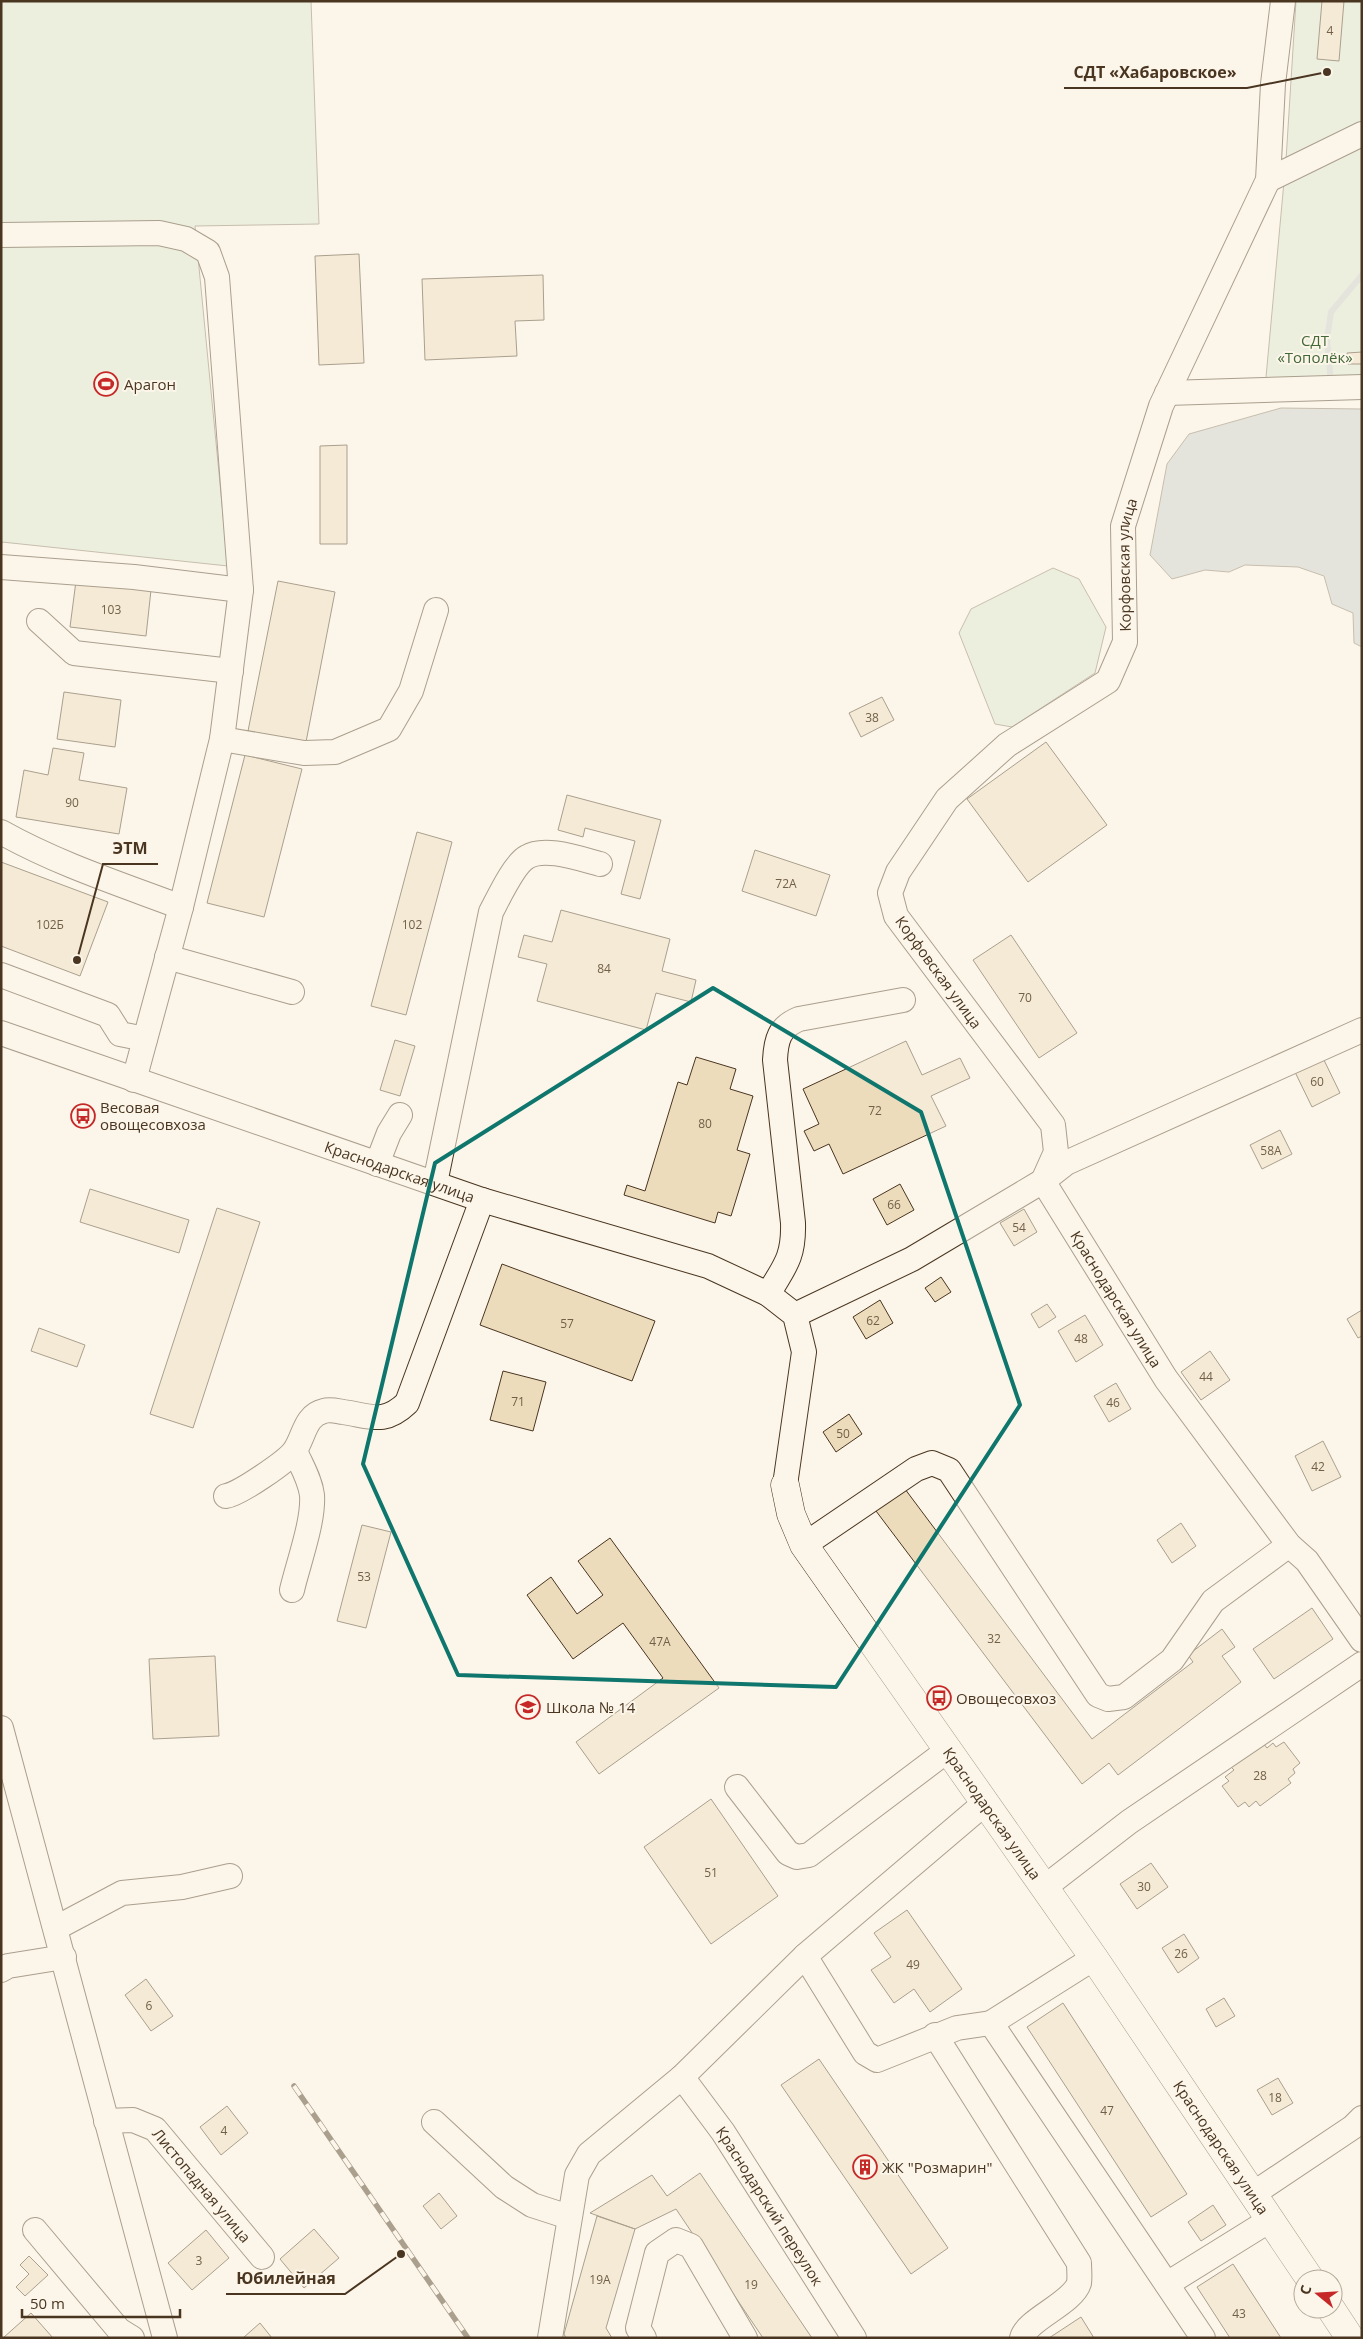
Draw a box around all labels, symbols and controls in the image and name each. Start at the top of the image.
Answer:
house number: 4 [1327,22,1334,39]
callout: СДТ «Хабаровское» [1064,57,1247,88]
text: СДТ «Хабаровское» [1073,61,1237,83]
park label: СДТ «Тополёк» [1277,330,1353,367]
sports icon: Арагон [93,371,119,397]
place label: Арагон [124,374,176,394]
street label: Корфовская улица [1113,495,1141,632]
house number: 103 [101,601,121,618]
house number: 38 [865,709,879,726]
house number: 90 [65,794,79,811]
callout: ЭТМ [103,833,158,864]
text: ЭТМ [113,837,147,859]
house number: 72А [775,875,797,892]
street label: Корфовская улица [891,912,987,1032]
house number: 102Б [36,916,64,933]
house number: 102 [402,916,422,933]
house number: 84 [597,960,611,977]
house number: 70 [1018,989,1032,1006]
house number: 60 [1310,1073,1324,1090]
place label: Весовая овощесовхоза [100,1097,206,1134]
house number: 72 [868,1102,882,1119]
bus stop icon: Весовая овощесовхоза [70,1103,96,1129]
house number: 80 [698,1115,712,1132]
street label: Краснодарская улица [322,1136,477,1207]
house number: 58А [1260,1142,1282,1159]
house number: 66 [887,1196,901,1213]
house number: 54 [1012,1219,1026,1236]
street label: Краснодарская улица [1066,1227,1166,1371]
house number: 62 [866,1312,880,1329]
house number: 57 [560,1315,574,1332]
house number: 48 [1074,1330,1088,1347]
house number: 44 [1199,1368,1213,1385]
house number: 71 [511,1393,525,1410]
house number: 46 [1106,1394,1120,1411]
house number: 50 [836,1425,850,1442]
house number: 42 [1311,1458,1325,1475]
house number: 53 [357,1568,371,1585]
house number: 32 [987,1630,1001,1647]
house number: 47А [649,1633,671,1650]
bus stop icon: Овощесовхоз [926,1685,952,1711]
place label: Овощесовхоз [956,1688,1056,1708]
school or university icon: Школа № 14 [515,1694,541,1720]
place label: Школа № 14 [546,1697,636,1717]
street label: Краснодарская улица [939,1743,1046,1883]
house number: 28 [1253,1767,1267,1784]
house number: 51 [704,1864,718,1881]
house number: 30 [1137,1878,1151,1895]
house number: 26 [1174,1945,1188,1962]
house number: 49 [906,1956,920,1973]
house number: 6 [146,1997,153,2014]
street label: Краснодарская улица [1169,2076,1274,2218]
house number: 18 [1268,2089,1282,2106]
house number: 47 [1100,2102,1114,2119]
house number: 4 [221,2122,228,2139]
street label: Краснодарский переулок [712,2122,828,2289]
street label: Листопадная улица [148,2124,256,2246]
building icon: ЖК "Розмарин" [852,2154,878,2180]
place label: ЖК "Розмарин" [882,2157,992,2177]
house number: 3 [196,2252,203,2269]
callout: Юбилейная [226,2263,345,2294]
text: Юбилейная [236,2267,336,2289]
north arrow [1293,2269,1343,2319]
house number: 19А [589,2271,611,2288]
house number: 19 [744,2276,758,2293]
text: С [1295,2283,1316,2297]
scale bar [22,2286,180,2318]
text: 50 m [30,2293,65,2313]
house number: 43 [1232,2305,1246,2322]

